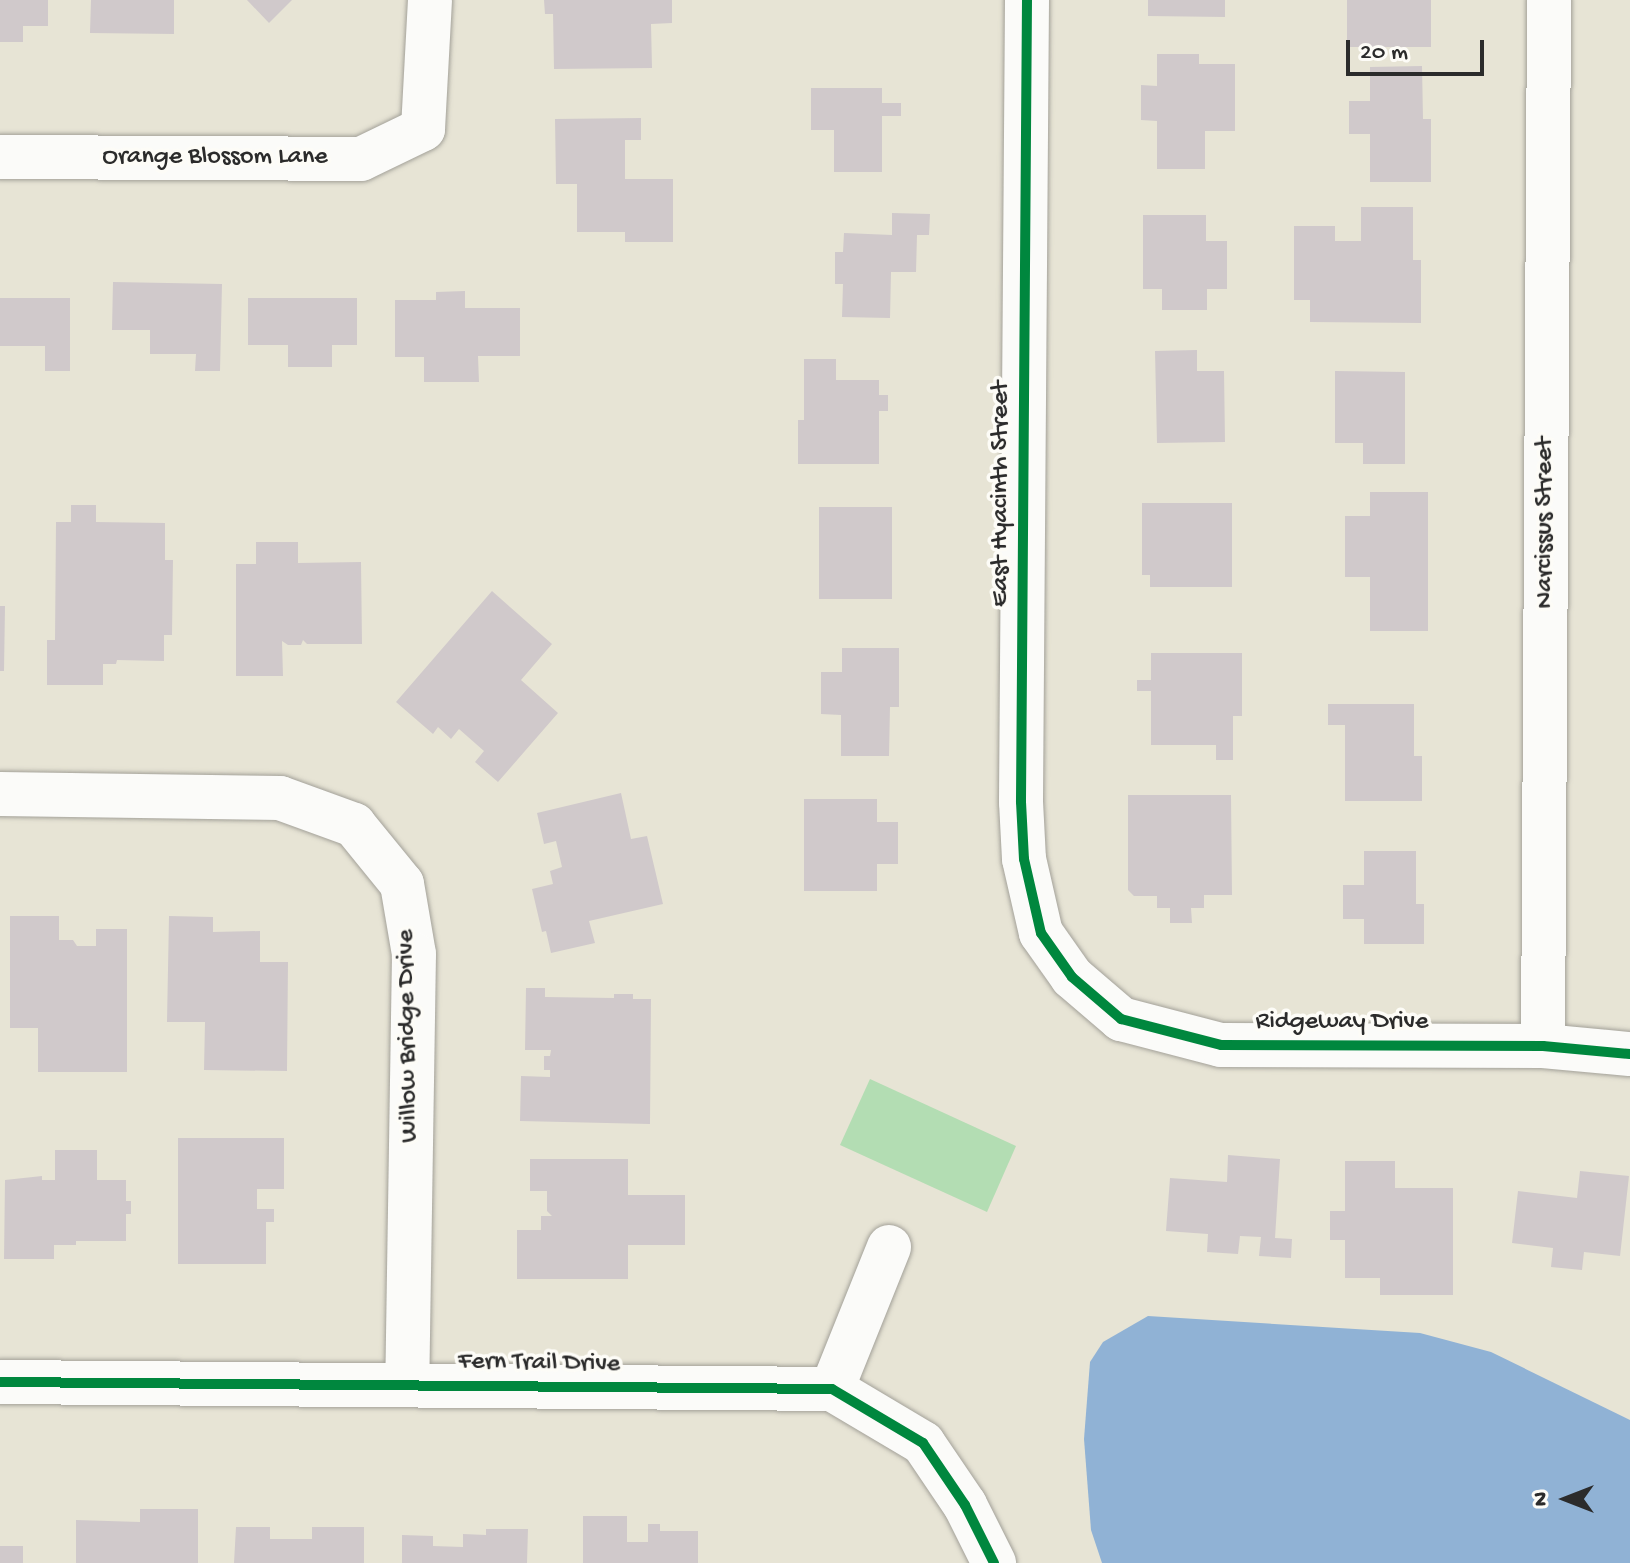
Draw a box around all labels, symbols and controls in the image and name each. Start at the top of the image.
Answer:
scale bar [1350,24,1488,74]
text: 20 m [1360,39,1408,68]
street label: Orange Blossom Lane [102,142,328,174]
street label: East Hyacinth Street [986,381,1018,607]
street label: Narcissus Street [1530,437,1562,609]
street label: Willow Bridge Drive [392,929,426,1143]
street label: Ridgeway Drive [1256,1007,1428,1039]
street label: Fern Trail Drive [458,1347,620,1381]
north arrow [1526,1459,1606,1539]
text: N [1529,1492,1555,1506]

